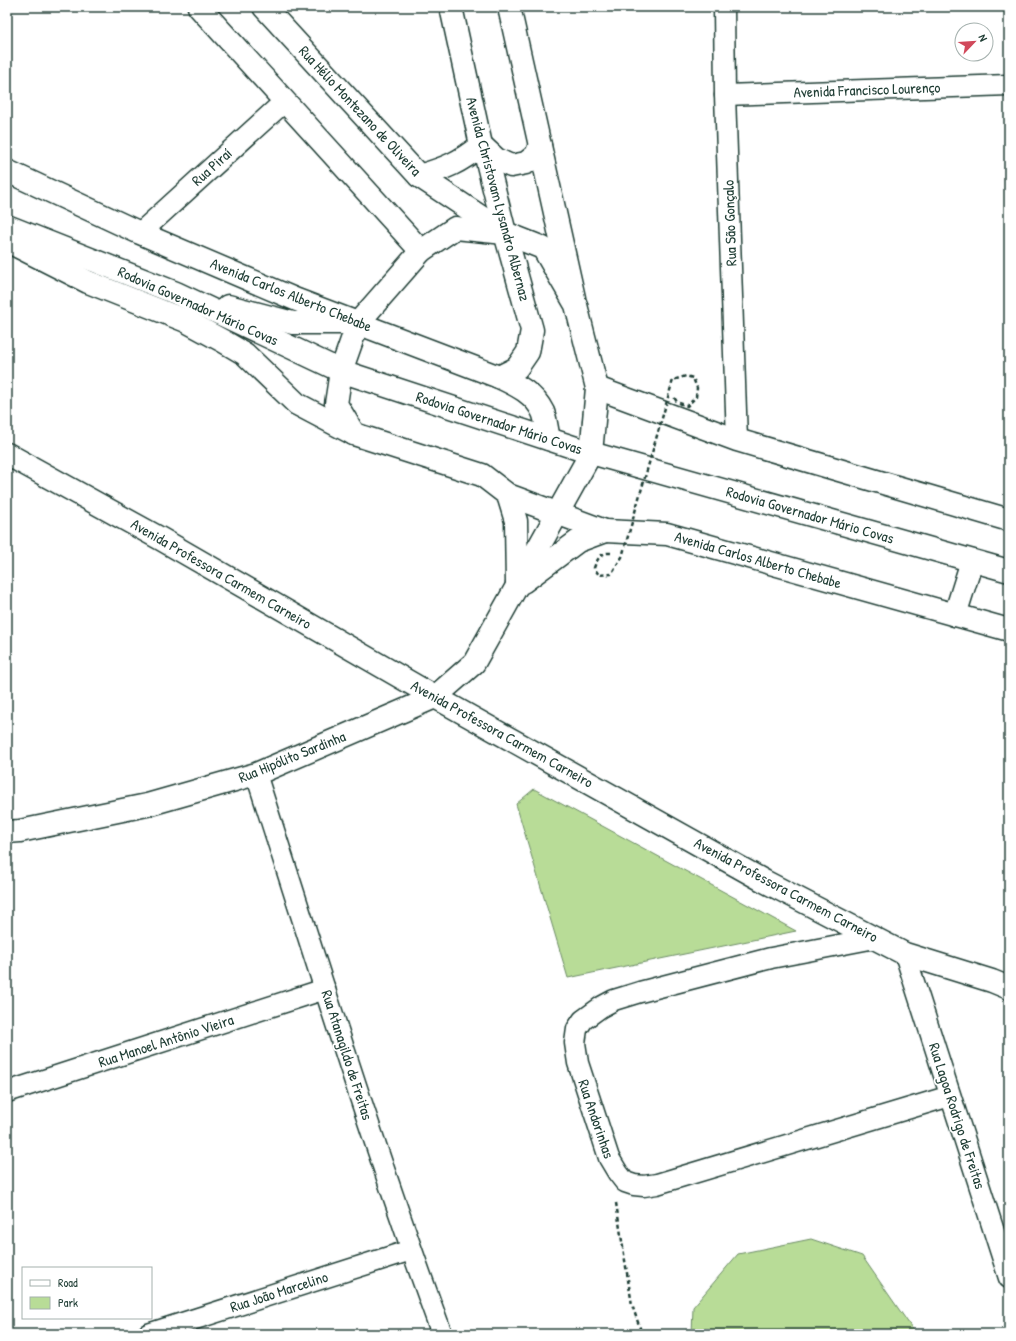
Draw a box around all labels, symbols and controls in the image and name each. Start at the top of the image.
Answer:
north arrow [954,22,994,62]
text: N [975,32,991,44]
street label: Rua Hélio Montezano de Oliveira [294,41,427,181]
street label: Avenida Francisco Lourenço [793,76,941,103]
street label: Avenida Christovam Lysandro Albernaz [461,94,536,304]
street label: Rua Piraí [187,143,236,190]
street label: Rua São Gonçalo [718,180,741,266]
street label: Avenida Carlos Alberto Chebabe [207,253,375,337]
street label: Rodovia Governador Mário Covas [115,261,282,351]
street label: Rodovia Governador Mário Covas [413,386,585,459]
street label: Rodovia Governador Mário Covas [724,481,897,549]
street label: Avenida Professora Carmem Carneiro [127,513,315,634]
street label: Avenida Carlos Alberto Chebabe [672,526,844,593]
street label: Avenida Professora Carmem Carneiro [407,675,597,792]
street label: Rua Hipólito Sardinha [235,725,349,788]
street label: Avenida Professora Carmem Carneiro [691,832,882,947]
street label: Rua Atanagildo de Freitas [317,987,378,1123]
street label: Rua Manoel Antônio Vieira [96,1009,236,1072]
street label: Rua Lagoa Rodrigo de Freitas [924,1040,991,1192]
street label: Rua Andorinhas [573,1077,620,1161]
street label: Rua João Marcelino [227,1266,330,1317]
legend [22,1267,152,1319]
text: Road [58,1274,78,1291]
text: Park [58,1294,78,1311]

